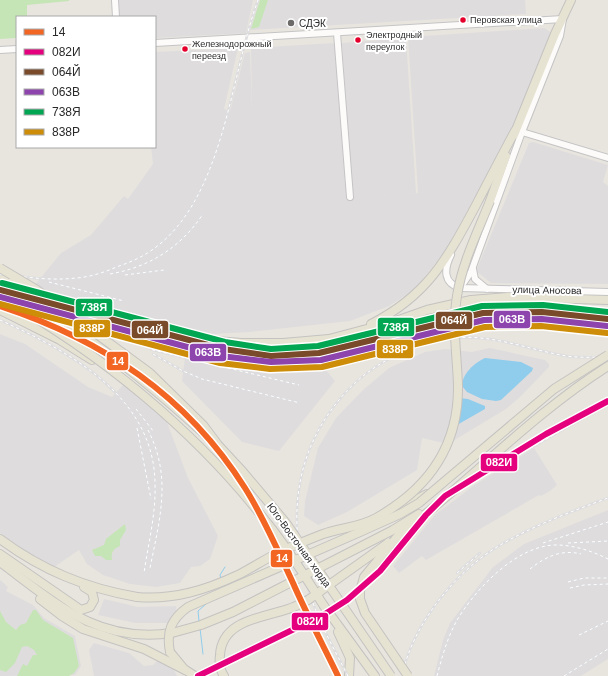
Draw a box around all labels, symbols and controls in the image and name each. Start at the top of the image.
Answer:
marker: Перовская улица [458,15,468,25]
place label: Перовская улица [470,15,542,25]
legend [16,16,156,148]
marker: СДЭК [286,18,296,28]
place label: СДЭК [299,18,326,29]
text: 14 [52,25,66,39]
place label: Электродный переулок [366,30,422,52]
marker: Электродный переулок [353,35,363,45]
place label: Железнодорожный переезд [192,39,272,61]
marker: Железнодорожный переезд [180,44,190,54]
text: 082И [52,45,81,59]
text: 064Й [52,64,81,79]
text: 063В [52,85,80,99]
text: 738Я [52,105,81,119]
text: 838Р [52,125,80,139]
street label: улица Аносова [512,284,582,296]
line badge: 738Я [75,298,113,317]
text: 738Я [81,301,107,313]
line badge: 063В [493,310,531,329]
line badge: 064Й [435,311,473,330]
text: 063В [499,313,525,325]
text: 064Й [441,314,467,326]
line badge: 738Я [377,317,415,337]
line badge: 838Р [73,319,111,338]
line badge: 064Й [131,320,169,339]
text: 738Я [383,321,409,333]
text: 838Р [79,322,105,334]
text: 064Й [137,324,163,336]
line badge: 838Р [376,339,414,359]
line badge: 063В [189,343,227,362]
text: 838Р [382,343,408,355]
text: 063В [195,346,221,358]
line badge: 14 [106,351,129,371]
text: 14 [112,355,125,367]
line badge: 082И [480,453,518,472]
text: 082И [486,456,512,468]
street label: Юго-Восточная хорда [265,501,333,589]
line badge: 14 [270,549,293,568]
text: 14 [276,552,289,564]
line badge: 082И [291,612,329,631]
text: 082И [297,615,323,627]

